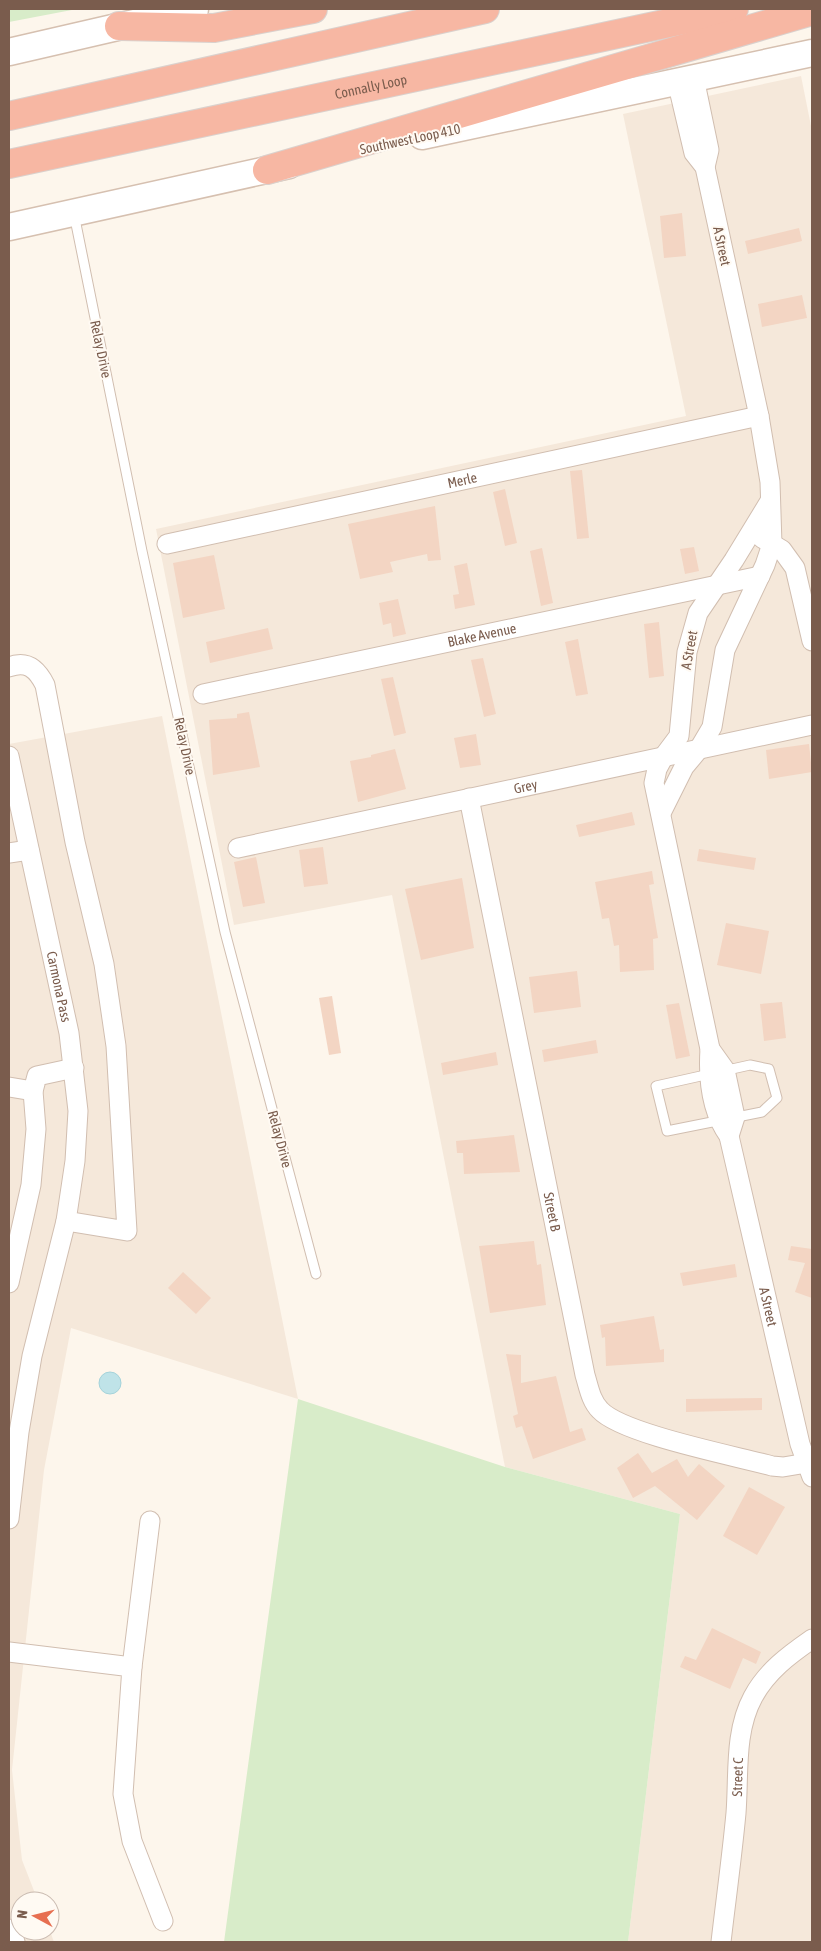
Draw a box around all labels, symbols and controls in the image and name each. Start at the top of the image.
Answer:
street label: Connally Loop [333,71,409,102]
street label: Southwest Loop 410 [358,120,462,157]
street label: A Street [710,225,734,267]
street label: Relay Drive [87,319,115,379]
street label: Merle [446,469,478,491]
street label: Blake Avenue [446,620,518,650]
street label: A Street [678,629,700,671]
street label: Relay Drive [171,716,199,776]
street label: Grey [512,776,539,797]
street label: Carmona Pass [44,950,74,1024]
street label: Relay Drive [265,1109,295,1169]
street label: Street B [540,1191,564,1233]
street label: A Street [756,1286,781,1328]
street label: Street C [729,1756,746,1797]
north arrow [10,1891,60,1941]
text: N [14,1909,31,1919]

